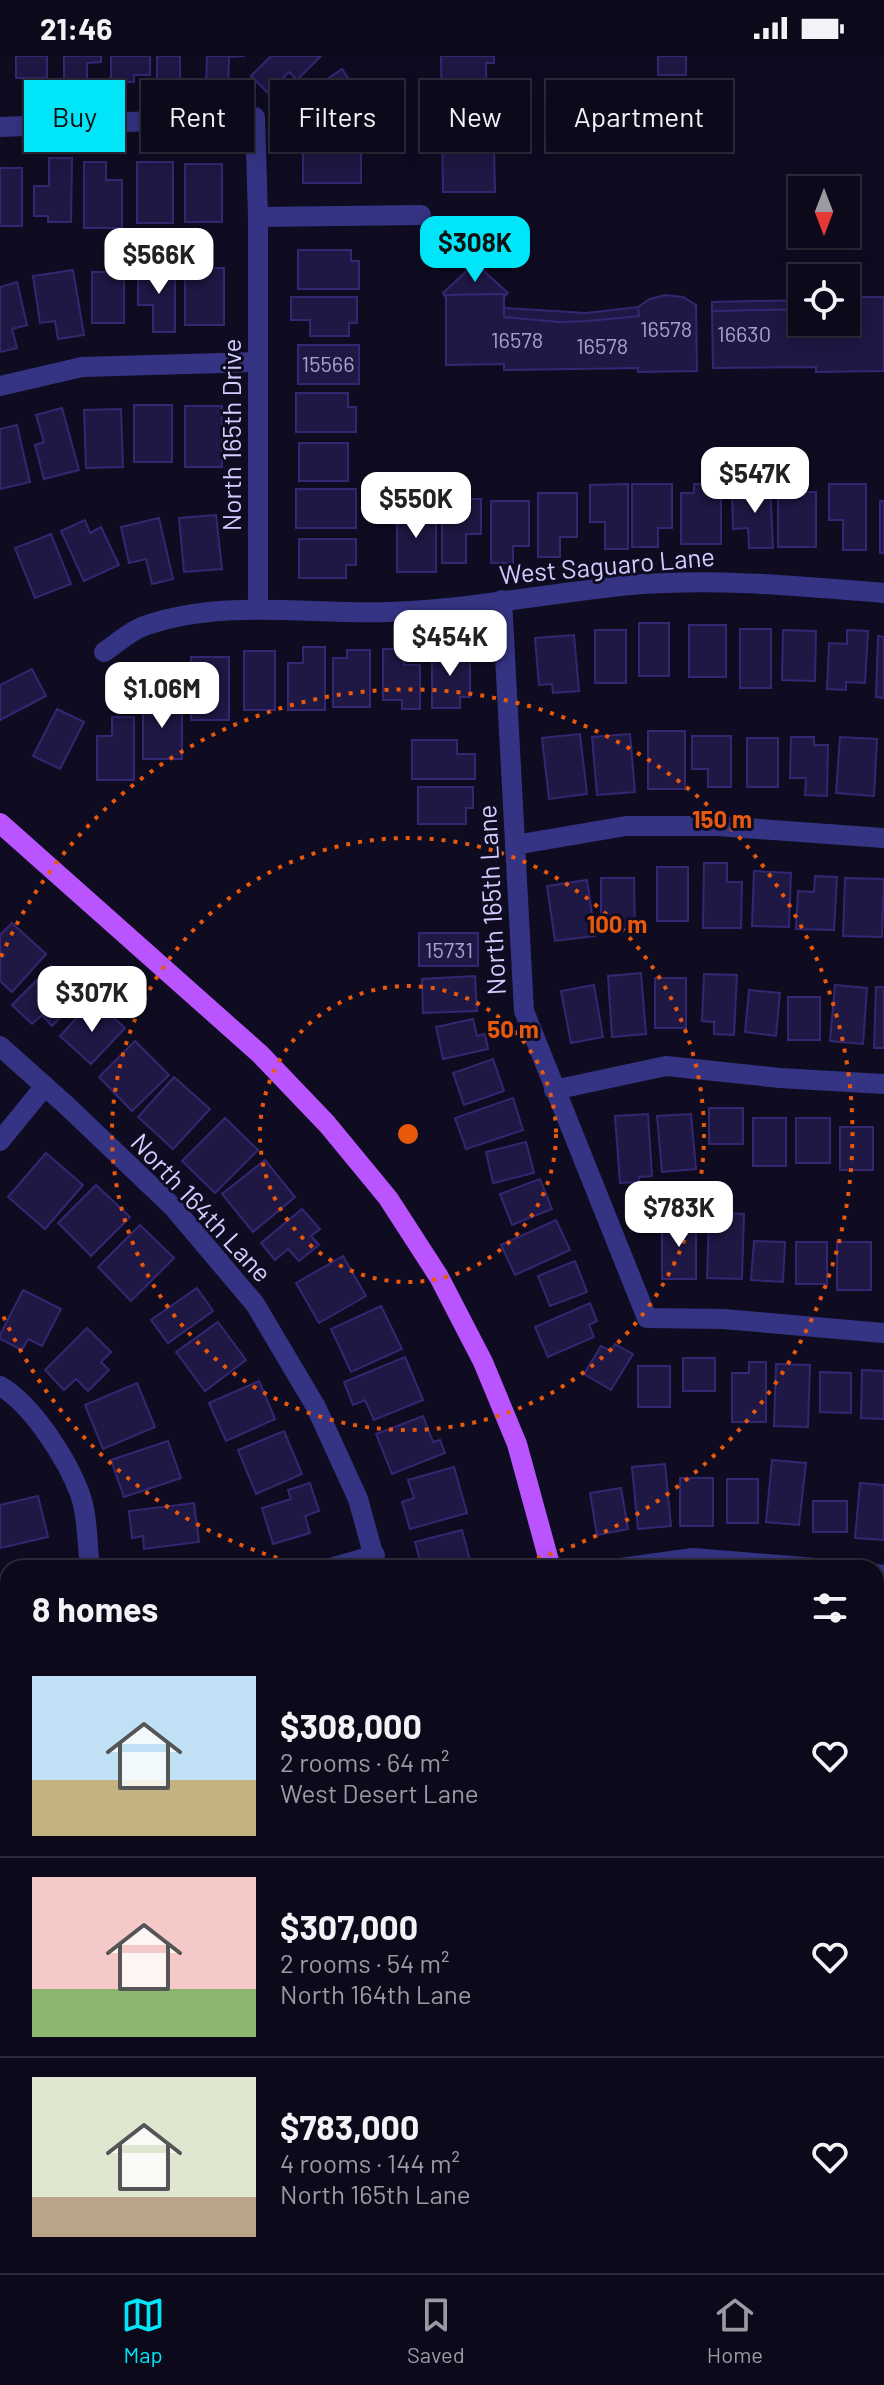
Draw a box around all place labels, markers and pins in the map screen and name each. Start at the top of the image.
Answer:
pin: $308K [419,216,531,284]
pin: $566K [103,228,215,296]
pin: $547K [699,447,811,515]
pin: $550K [360,472,472,540]
pin: $454K [394,610,506,678]
pin: $1.06M [97,662,227,730]
pin: $307K [36,966,148,1034]
centre of rings [394,1120,422,1148]
pin: $783K [623,1181,735,1249]

